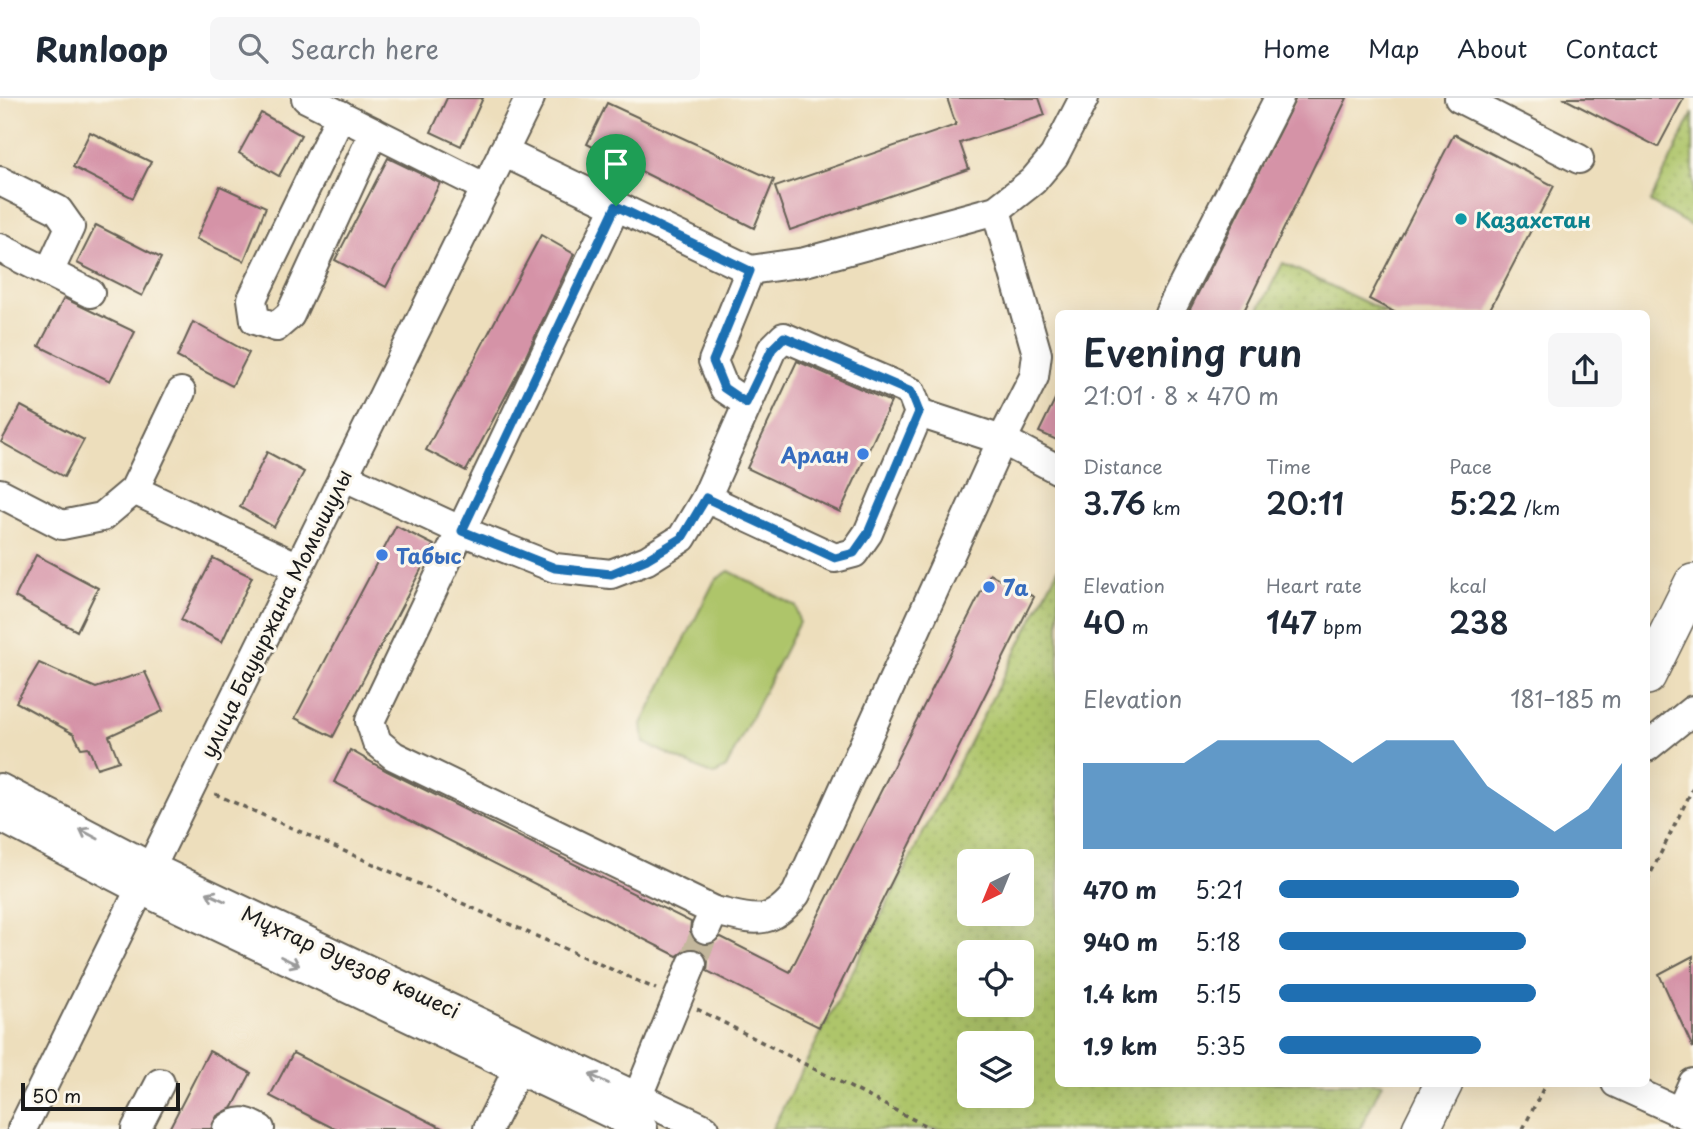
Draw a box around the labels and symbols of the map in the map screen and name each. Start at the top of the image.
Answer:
pin [586,134,646,206]
place label: Казахстан [1475,203,1591,235]
marker: Казахстан [1453,211,1469,227]
place label: Арлан [780,438,849,470]
marker: Арлан [855,446,871,462]
street label: улица Бауыржана Момышулы [191,463,359,763]
place label: Табыс [396,539,462,571]
marker: Табыс [374,547,390,563]
place label: 7а [1003,571,1028,603]
marker: 7а [981,579,997,595]
one-way arrow [79,827,100,841]
north arrow [957,849,1034,926]
one-way arrow [206,890,227,904]
street label: Мұхтар Әуезов көшесі [237,896,465,1026]
one-way arrow [279,955,300,968]
one-way arrow [589,1071,610,1085]
scale bar [21,1080,180,1112]

